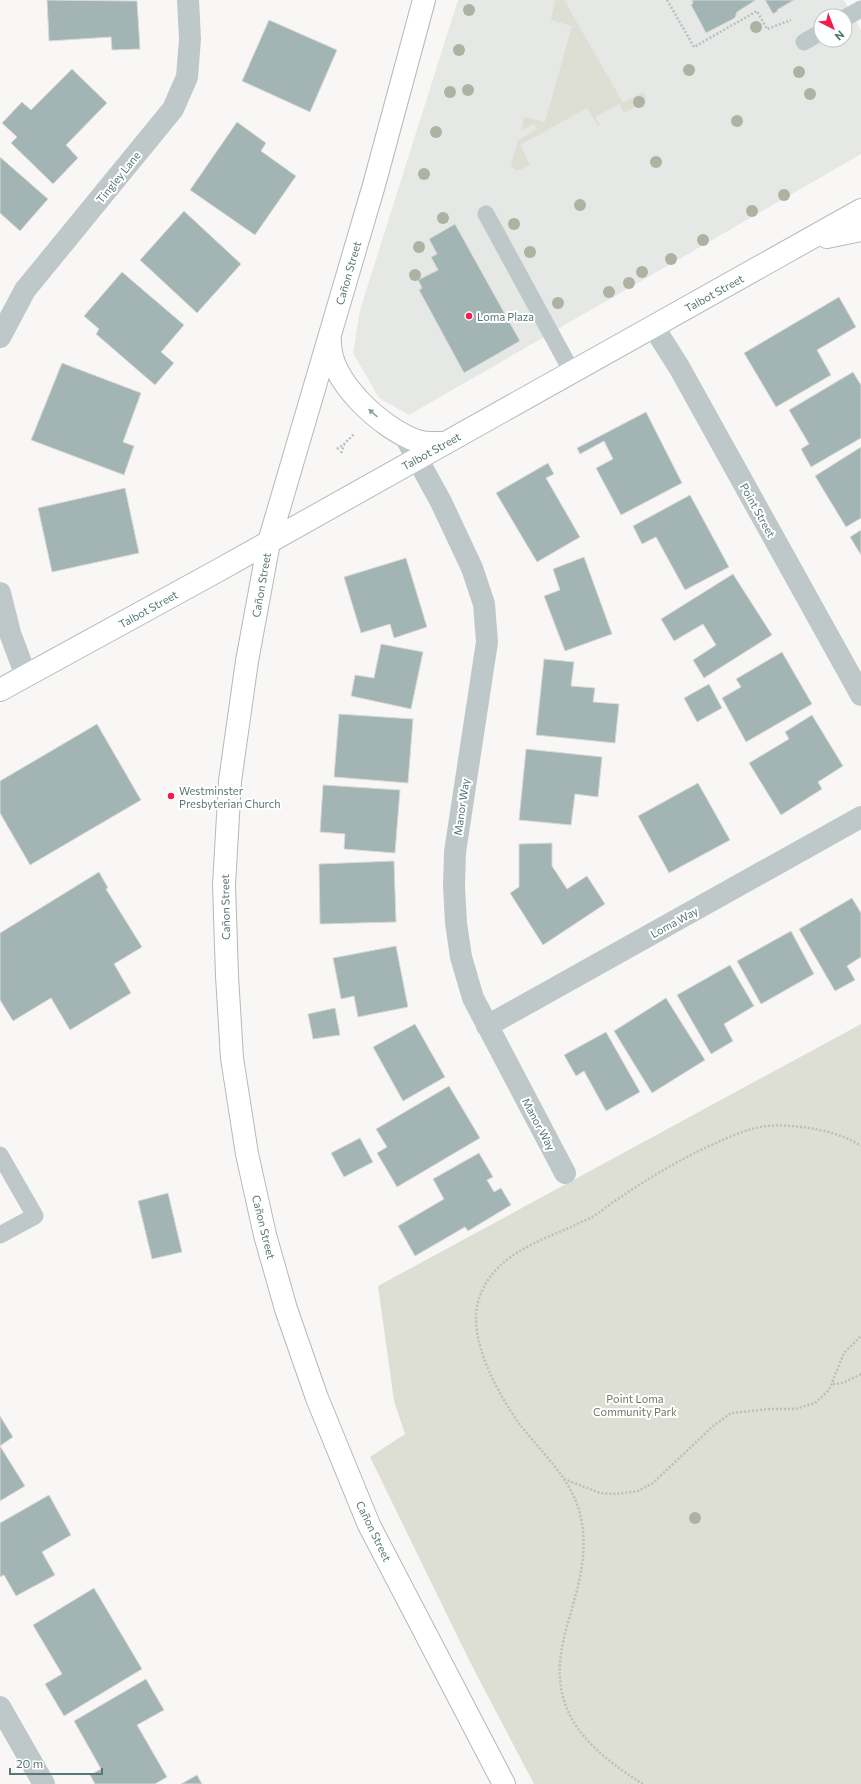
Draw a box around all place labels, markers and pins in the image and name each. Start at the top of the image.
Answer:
place label: Loma Plaza [477,310,534,323]
marker: Loma Plaza [464,311,474,321]
place label: Westminster Presbyterian Church [179,784,281,810]
marker: Westminster Presbyterian Church [166,791,176,801]

